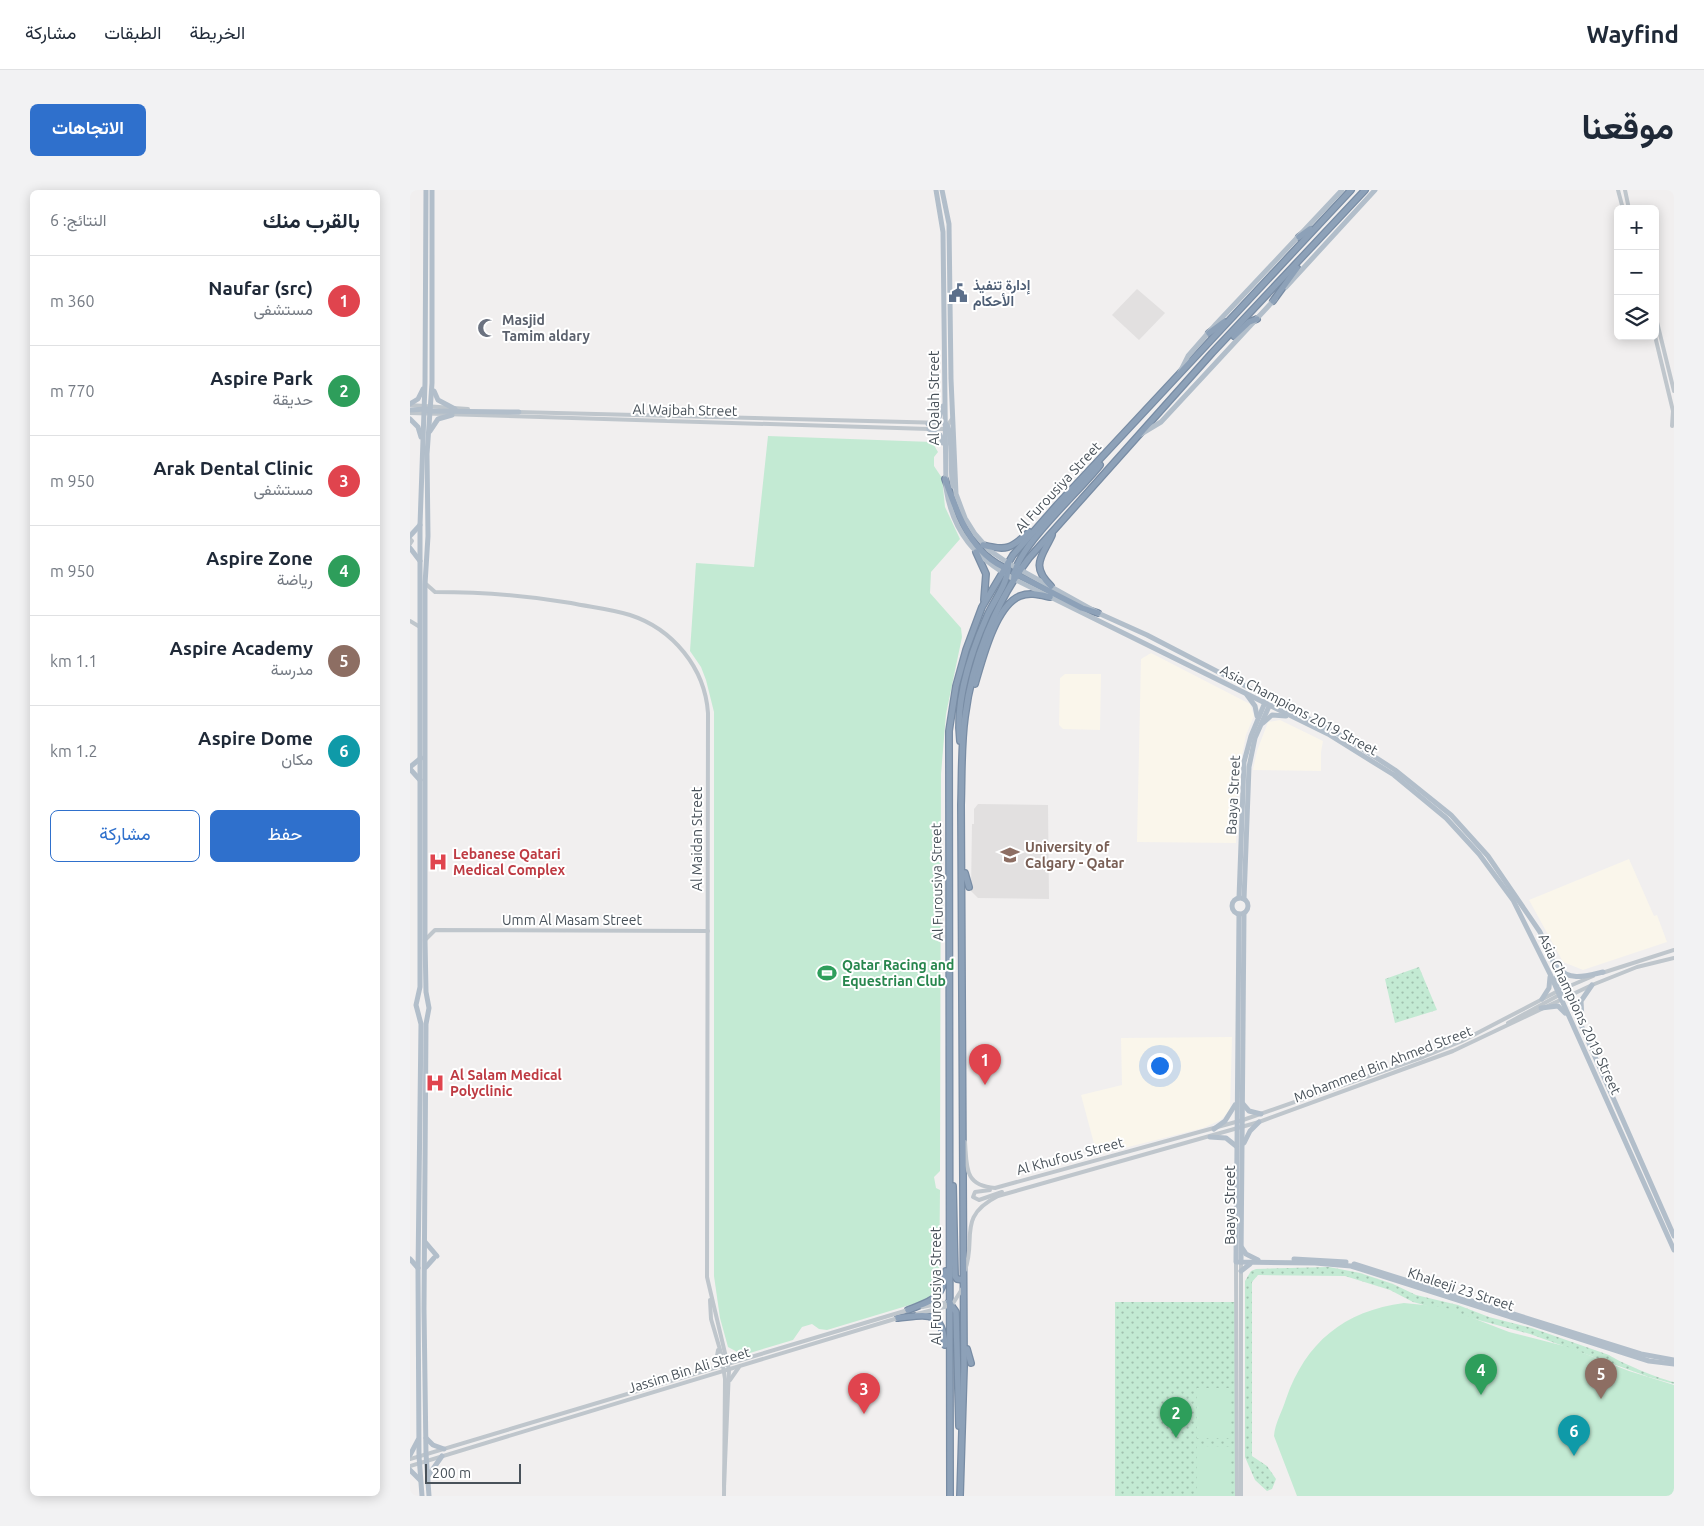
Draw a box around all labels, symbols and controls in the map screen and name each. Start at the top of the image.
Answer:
text: Wayfind [1587,21,1679,48]
text: مشاركة [25,22,76,42]
text: الطبقات [104,22,161,42]
text: الخريطة [189,22,245,42]
button: الاتجاهات [30,104,146,156]
text: موقعنا [1581,106,1674,146]
map controls [1614,205,1659,340]
button: + [1614,205,1659,250]
text: بالقرب منك [263,208,360,232]
text: النتائج: 6 [50,211,107,229]
button: − [1614,250,1659,295]
text: Naufar (src) [208,277,313,299]
place label: إدارة تنفيذ الأحكام [973,277,1031,310]
public building icon: إدارة تنفيذ الأحكام [947,282,969,304]
text: 360 m [50,292,95,310]
text: 1 [339,292,349,310]
button: layers [1614,295,1659,340]
text: مستشفى [253,300,313,318]
place label: Masjid Tamim aldary [502,312,590,344]
mosque icon: Masjid Tamim aldary [476,317,498,339]
street label: Al Qalah Street [926,350,942,446]
text: Aspire Park [210,367,313,389]
text: 770 m [50,382,95,400]
text: 2 [339,382,349,400]
text: حديقة [273,390,313,408]
street label: Al Wajbah Street [632,401,738,419]
street label: Al Furousiya Street [1012,438,1105,536]
text: Arak Dental Clinic [153,457,313,479]
text: 950 m [50,472,95,490]
text: 3 [339,472,349,490]
text: مستشفى [253,480,313,498]
text: Aspire Zone [206,547,313,569]
text: 950 m [50,562,95,580]
text: 4 [339,562,349,580]
text: رياضة [277,570,313,588]
text: Aspire Academy [169,637,313,659]
text: 1.1 km [50,652,98,670]
text: 5 [339,652,349,670]
text: مدرسة [271,660,313,678]
street label: Asia Champions 2019 Street [1218,662,1381,759]
text: Aspire Dome [198,727,313,749]
text: 1.2 km [50,742,98,760]
text: 6 [339,742,349,760]
text: مكان [281,750,313,768]
street label: Baaya Street [1223,754,1243,835]
street label: Al Maidan Street [689,786,705,891]
button: مشاركة [50,810,200,862]
button: حفظ [210,810,360,862]
street label: Al Furousiya Street [928,822,946,941]
place label: University of Calgary - Qatar [1025,839,1125,871]
school or university icon: University of Calgary - Qatar [999,844,1021,866]
place label: Lebanese Qatari Medical Complex [453,846,566,878]
hospital icon: Lebanese Qatari Medical Complex [427,851,449,873]
street label: Umm Al Masam Street [502,912,642,928]
street label: Asia Champions 2019 Street [1536,931,1625,1098]
place label: Qatar Racing and Equestrian Club [842,957,954,989]
sports icon: Qatar Racing and Equestrian Club [816,962,838,984]
street label: Mohammed Bin Ahmed Street [1292,1022,1475,1105]
pin: 1 [969,1044,1001,1085]
your location [1147,1053,1173,1079]
place label: Al Salam Medical Polyclinic [450,1067,562,1099]
hospital icon: Al Salam Medical Polyclinic [424,1072,446,1094]
street label: Al Khufous Street [1015,1134,1126,1178]
street label: Baaya Street [1222,1165,1238,1245]
street label: Al Furousiya Street [928,1226,944,1345]
street label: Khaleeji 23 Street [1406,1264,1517,1314]
street label: Jassim Bin Ali Street [626,1344,752,1396]
pin: 4 [1465,1354,1497,1395]
pin: 5 [1585,1358,1617,1399]
pin: 3 [848,1373,880,1414]
pin: 2 [1160,1397,1192,1438]
pin: 6 [1558,1415,1590,1456]
scale bar [425,1461,521,1484]
text: 200 m [432,1465,471,1481]

